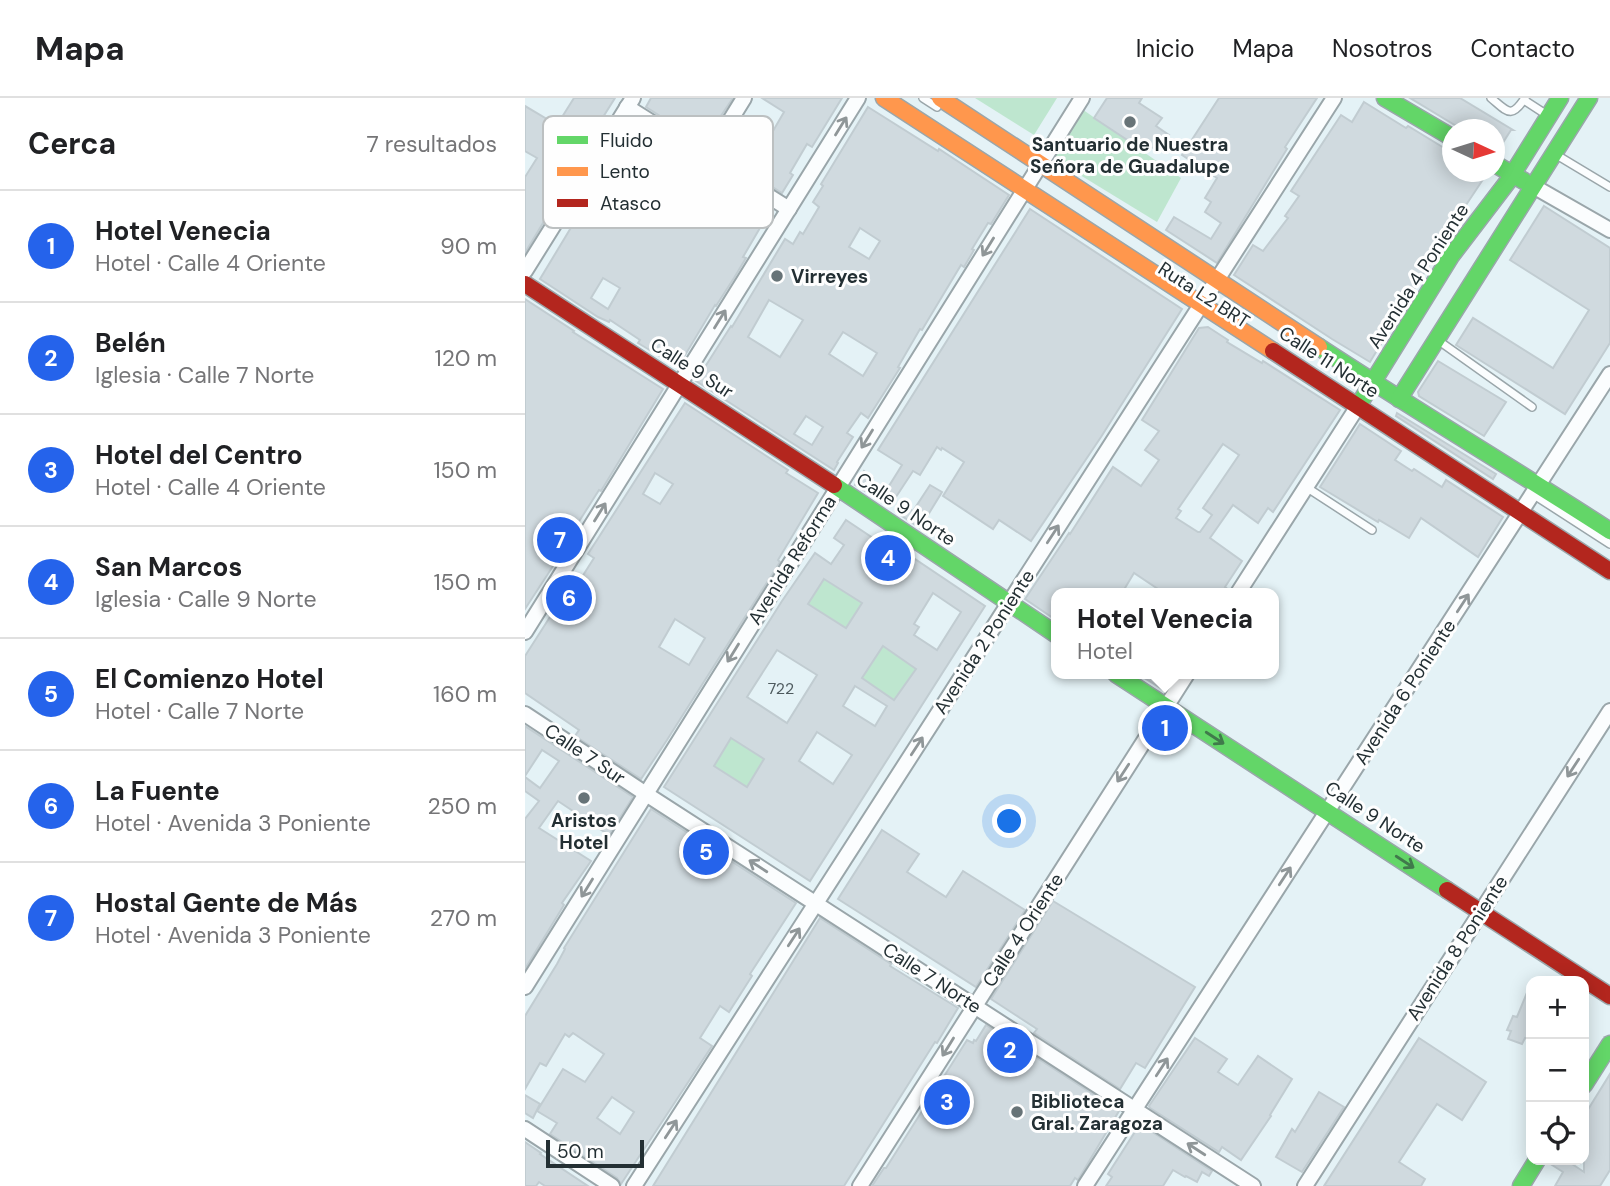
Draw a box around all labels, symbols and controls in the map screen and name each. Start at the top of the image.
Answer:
text: Mapa [35,27,125,70]
text: Inicio [1136,33,1195,64]
text: Mapa [1233,33,1294,64]
text: Nosotros [1332,33,1433,64]
text: Contacto [1471,33,1575,64]
marker: Santuario de Nuestra Señora de Guadalupe [1122,114,1138,130]
legend [543,116,773,228]
one-way arrow [834,116,848,136]
north arrow [1442,119,1505,182]
text: Cerca [28,124,116,163]
text: Fluido [600,128,653,153]
text: 7 resultados [366,129,497,159]
place label: Santuario de Nuestra Señora de Guadalupe [1030,132,1230,179]
text: Lento [600,159,650,184]
text: Atasco [600,191,661,216]
street label: Avenida 4 Poniente [1362,199,1474,353]
text: Hotel Venecia [95,214,271,248]
text: 1 [47,231,55,261]
text: 90 m [440,231,497,261]
one-way arrow [981,236,995,256]
text: Hotel · Calle 4 Oriente [95,248,326,278]
street label: Ruta L2 BRT [1153,256,1255,334]
place label: Virreyes [791,264,868,289]
marker: Virreyes [769,268,785,284]
one-way arrow [714,309,728,329]
street label: Calle 11 Norte [1274,320,1384,404]
text: Belén [95,326,166,360]
street label: Calle 9 Sur [646,332,738,404]
text: 2 [44,343,58,373]
text: 120 m [434,343,497,373]
text: Iglesia · Calle 7 Norte [95,360,314,390]
one-way arrow [860,429,874,449]
text: Hotel del Centro [95,438,303,472]
text: 3 [44,455,58,485]
text: 150 m [433,455,497,485]
street label: Calle 9 Norte [851,467,961,551]
text: Hotel · Calle 4 Oriente [95,472,326,502]
street label: Avenida Reforma [742,491,842,629]
one-way arrow [593,502,607,522]
pin: 7 [537,514,583,566]
one-way arrow [1046,525,1061,544]
pin: 4 [865,532,911,584]
text: San Marcos [95,550,242,584]
street label: Avenida 2 Poniente [928,565,1040,719]
text: 4 [44,567,58,597]
text: 150 m [433,567,497,597]
pin: 6 [546,572,592,624]
text: Iglesia · Calle 9 Norte [95,584,317,614]
popup [1051,588,1279,679]
one-way arrow [1456,594,1470,614]
text: Hotel Venecia [1077,602,1253,636]
street label: Avenida 6 Poniente [1349,614,1461,770]
text: Hotel [1077,636,1133,666]
one-way arrow [726,643,741,662]
text: El Comienzo Hotel [95,662,324,696]
house number: 722 [768,678,794,699]
text: 5 [44,679,58,709]
text: 160 m [433,679,497,709]
text: Hotel · Calle 7 Norte [95,696,304,726]
pin: 1 [1142,702,1188,754]
street label: Calle 7 Sur [540,718,630,790]
one-way arrow [1204,731,1224,745]
one-way arrow [910,736,924,756]
one-way arrow [1566,758,1580,778]
one-way arrow [1116,762,1130,782]
text: La Fuente [95,774,220,808]
street label: Calle 9 Norte [1320,775,1430,859]
marker: Aristos Hotel [576,790,592,806]
text: 6 [44,791,58,821]
text: 250 m [427,791,497,821]
your location [992,804,1026,838]
text: Hotel · Avenida 3 Poniente [95,808,371,838]
place label: Aristos Hotel [551,808,617,855]
pin: 5 [683,826,729,878]
one-way arrow [1395,855,1414,869]
one-way arrow [749,859,768,873]
one-way arrow [1279,867,1293,887]
street label: Calle 4 Oriente [977,868,1069,992]
street label: Avenida 8 Poniente [1401,871,1513,1025]
one-way arrow [579,877,593,897]
text: Hostal Gente de Más [95,886,358,920]
text: 7 [45,903,57,933]
text: 270 m [430,903,497,933]
text: Hotel · Avenida 3 Poniente [95,920,371,950]
one-way arrow [786,928,801,947]
street label: Calle 7 Norte [878,937,986,1019]
map controls [1526,976,1589,1165]
button: + [1526,976,1589,1039]
pin: 2 [987,1024,1033,1076]
one-way arrow [941,1037,956,1056]
button: − [1526,1039,1589,1102]
one-way arrow [1154,1058,1169,1077]
pin: 3 [924,1076,970,1128]
place label: Biblioteca Gral. Zaragoza [1031,1089,1163,1136]
button: locate [1526,1102,1589,1165]
marker: Biblioteca Gral. Zaragoza [1009,1104,1025,1120]
one-way arrow [664,1119,678,1139]
scale bar [546,1137,644,1169]
text: 50 m [557,1139,604,1164]
one-way arrow [1187,1142,1206,1156]

